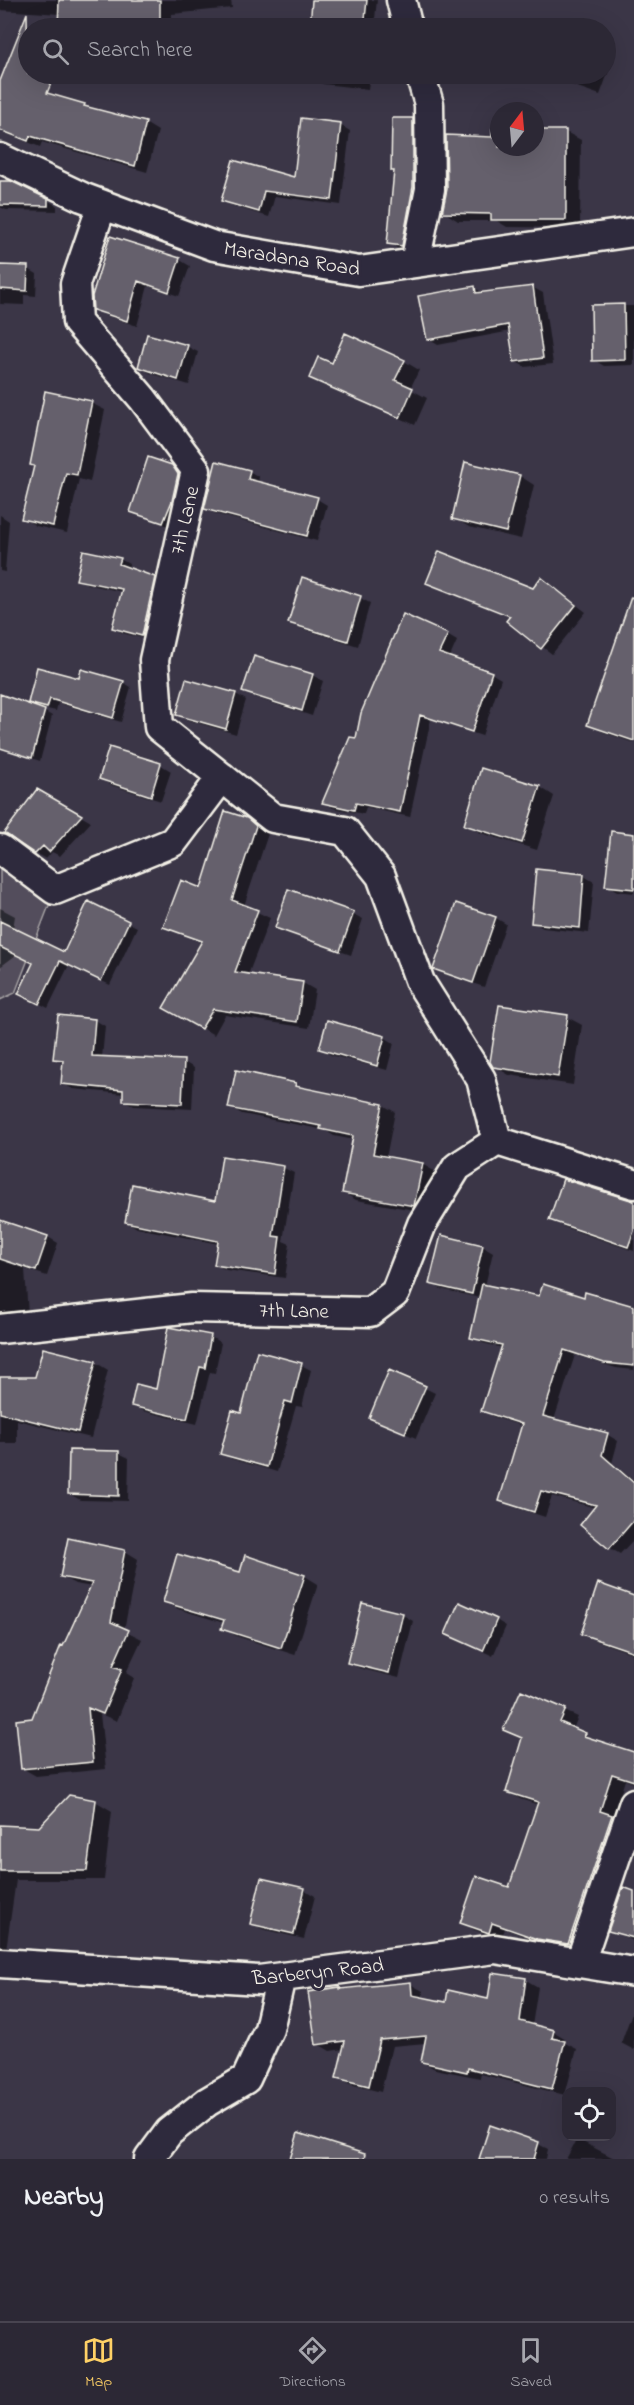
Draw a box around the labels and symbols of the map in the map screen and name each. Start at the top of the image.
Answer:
north arrow [490,102,544,156]
street label: Maradana Road [221,234,362,286]
street label: 7th Lane [163,482,209,558]
street label: 7th Lane [259,1296,330,1328]
street label: Barberyn Road [250,1951,386,1997]

